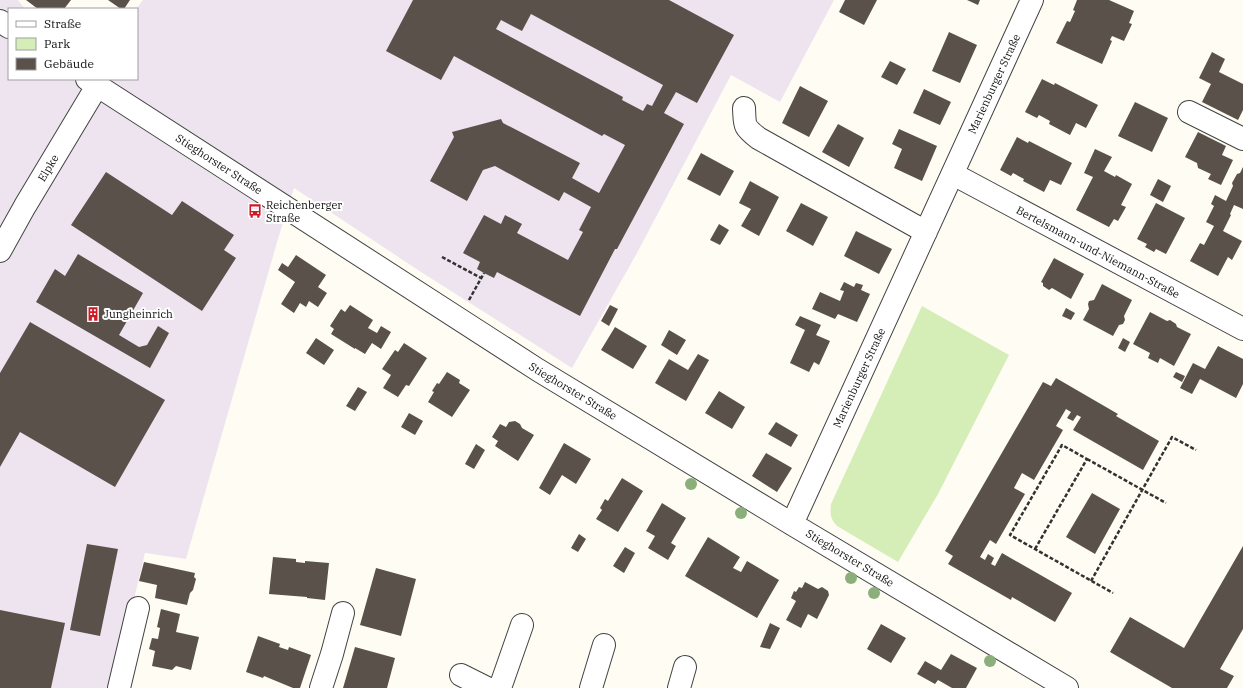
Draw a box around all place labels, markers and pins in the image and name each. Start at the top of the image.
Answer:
place label: Reichenberger Straße [266,198,342,225]
bus stop icon: Reichenberger Straße [247,203,263,219]
building icon: Jungheinrich [85,306,101,322]
place label: Jungheinrich [104,307,173,321]

